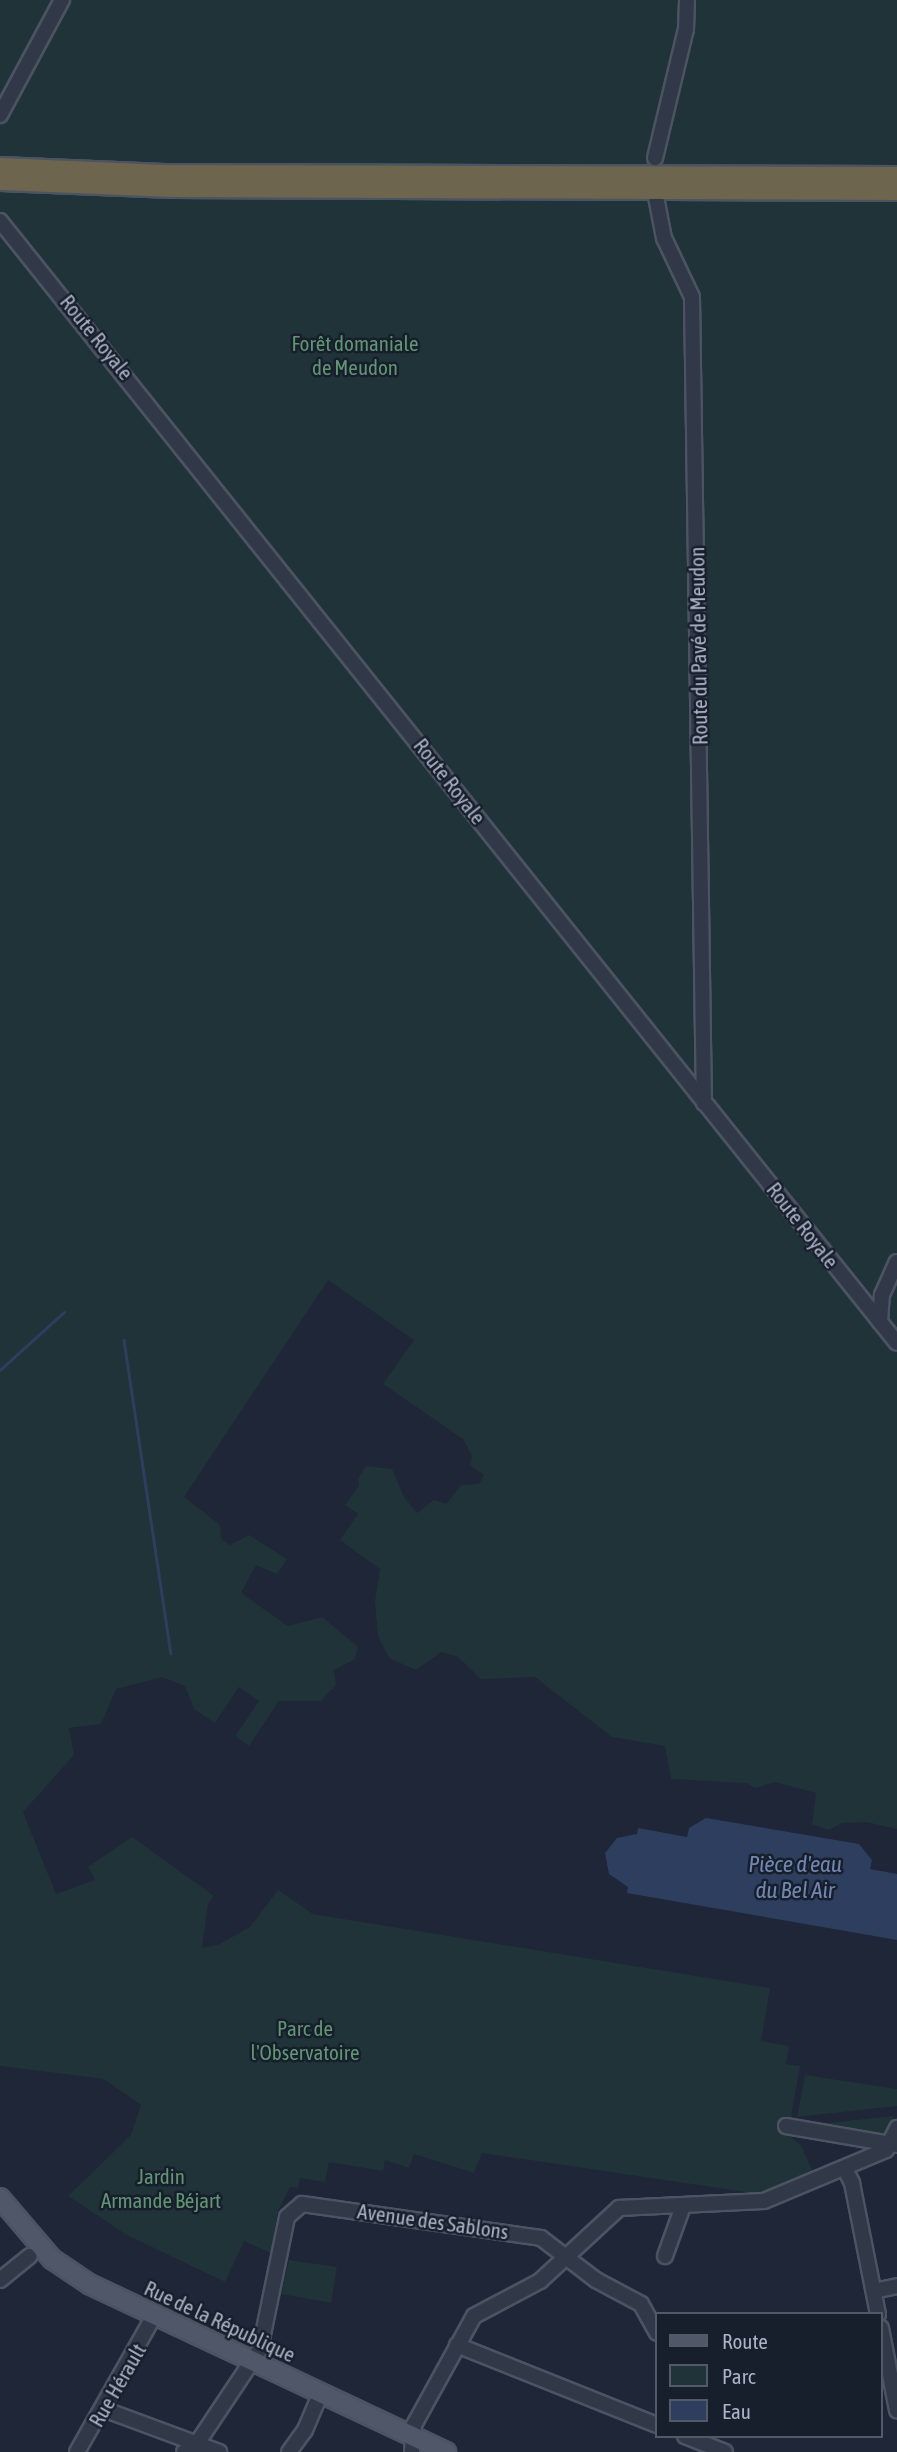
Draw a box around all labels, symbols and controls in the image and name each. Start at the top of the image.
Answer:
street label: Route Royale [55,289,139,385]
park label: Forêt domaniale de Meudon [292,330,418,380]
street label: Route du Pavé de Meudon [684,547,712,745]
street label: Route Royale [409,733,491,829]
street label: Route Royale [762,1177,844,1273]
water label: Pièce d'eau du Bel Air [748,1850,842,1904]
park label: Parc de l'Observatoire [251,2015,359,2065]
park label: Jardin Armande Béjart [101,2163,221,2213]
street label: Avenue des Sablons [356,2198,510,2244]
street label: Rue de la République [140,2275,300,2367]
legend [656,2312,883,2438]
text: Route [722,2329,768,2353]
street label: Rue Hérault [83,2339,151,2431]
text: Parc [722,2364,756,2388]
text: Eau [722,2399,751,2423]

